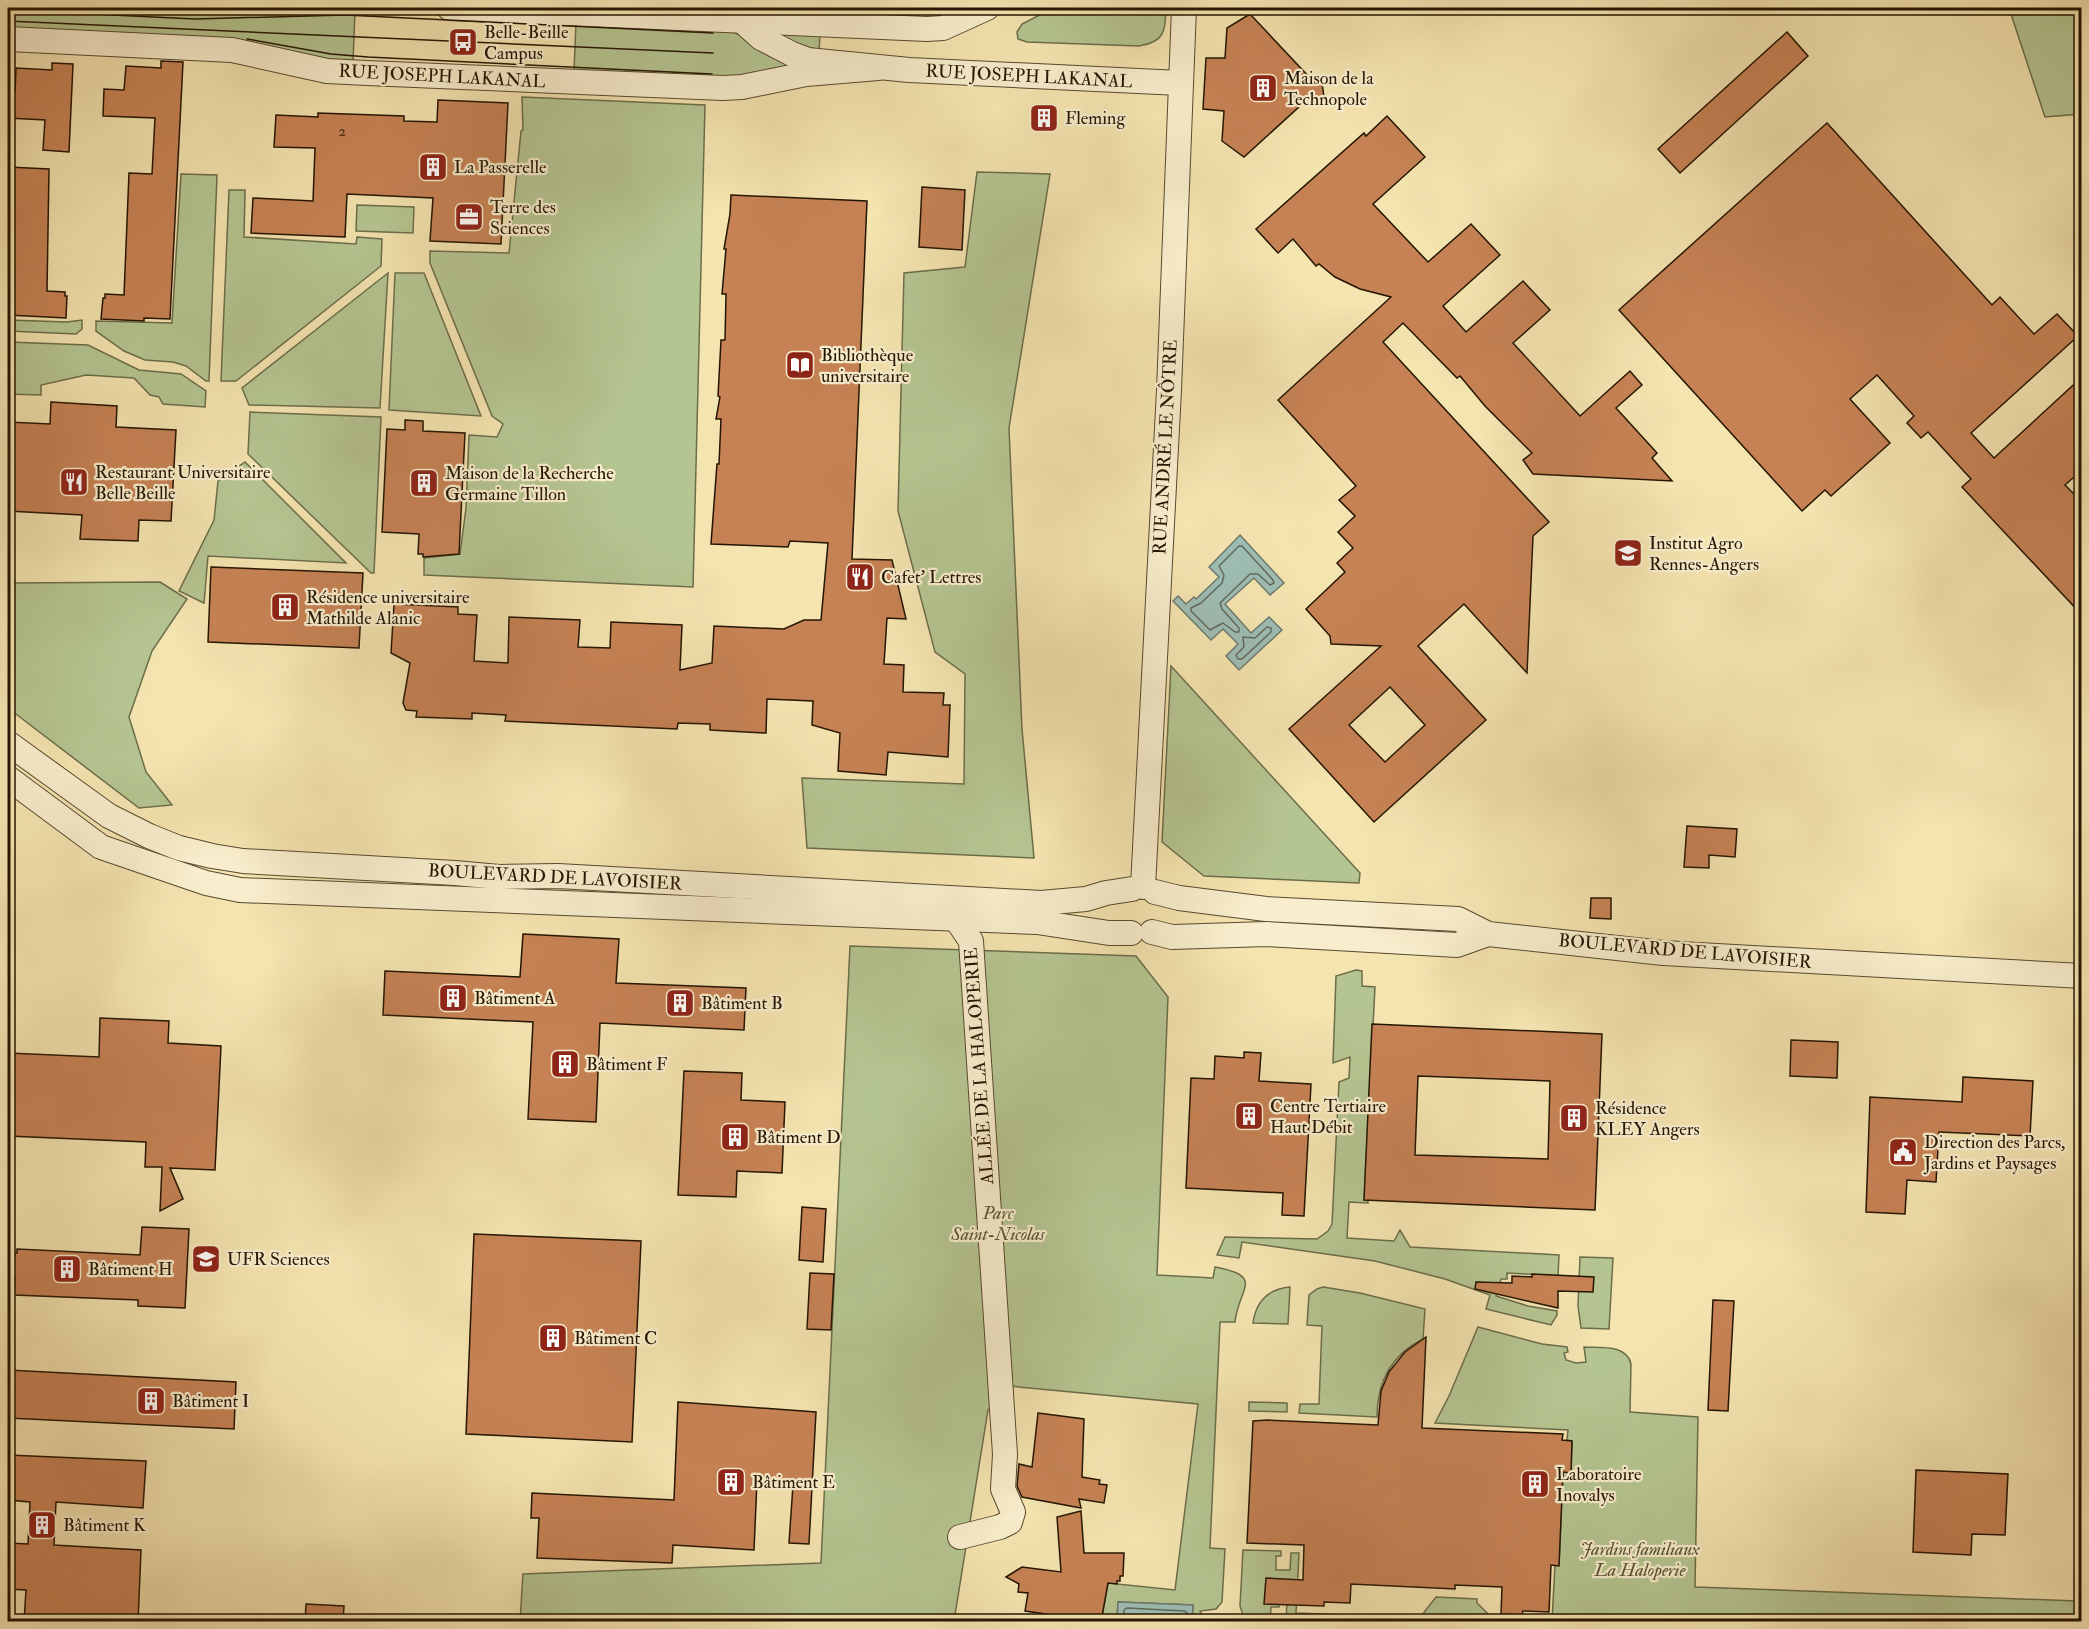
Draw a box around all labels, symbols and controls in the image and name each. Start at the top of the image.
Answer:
place label: Belle-Beille Campus [484,21,569,65]
bus stop icon: Belle-Beille Campus [447,26,479,58]
street label: RUE JOSEPH LAKANAL [338,60,546,93]
street label: RUE JOSEPH LAKANAL [925,60,1133,93]
place label: Maison de la Technopole [1284,67,1374,111]
building icon: Maison de la Technopole [1247,72,1279,104]
building icon: Fleming [1028,102,1060,134]
place label: Fleming [1065,107,1126,130]
house number: 2 [338,122,346,141]
building icon: La Passerelle [417,151,449,183]
place label: La Passerelle [454,156,547,179]
place label: Terre des Sciences [490,196,556,240]
office icon: Terre des Sciences [453,201,485,233]
street label: RUE ANDRÉ LE NÔTRE [1148,339,1183,555]
place label: Bibliothèque universitaire [821,344,914,388]
library icon: Bibliothèque universitaire [784,349,816,381]
place label: Restaurant Universitaire Belle Beille [95,461,271,505]
place label: Maison de la Recherche Germaine Tillon [445,462,614,506]
restaurant icon: Restaurant Universitaire Belle Beille [58,466,90,498]
building icon: Maison de la Recherche Germaine Tillon [408,467,440,499]
place label: Institut Agro Rennes-Angers [1649,532,1759,576]
school or university icon: Institut Agro Rennes-Angers [1612,537,1644,569]
restaurant icon: Cafet’ Lettres [844,561,876,593]
place label: Cafet’ Lettres [881,566,982,589]
place label: Résidence universitaire Mathilde Alanic [306,586,470,630]
building icon: Résidence universitaire Mathilde Alanic [269,591,301,623]
street label: BOULEVARD DE LAVOISIER [427,859,684,896]
street label: BOULEVARD DE LAVOISIER [1557,929,1814,974]
street label: ALLÉE DE LA HALOPERIE [960,947,999,1186]
building icon: Bâtiment A [437,982,469,1014]
place label: Bâtiment A [474,987,556,1010]
building icon: Bâtiment B [664,987,696,1019]
place label: Bâtiment B [701,992,783,1015]
building icon: Bâtiment F [549,1048,581,1080]
place label: Bâtiment F [586,1053,667,1076]
place label: Centre Tertiaire Haut Débit [1270,1095,1386,1139]
place label: Résidence KLEY Angers [1595,1097,1700,1141]
building icon: Centre Tertiaire Haut Débit [1233,1100,1265,1132]
building icon: Résidence KLEY Angers [1558,1102,1590,1134]
building icon: Bâtiment D [719,1121,751,1153]
place label: Bâtiment D [756,1126,841,1149]
place label: Direction des Parcs, Jardins et Paysages [1923,1131,2065,1175]
public building icon: Direction des Parcs, Jardins et Paysages [1887,1136,1919,1168]
park label: Parc Saint-Nicolas [950,1202,1046,1246]
school or university icon: UFR Sciences [190,1243,222,1275]
place label: UFR Sciences [227,1248,330,1271]
building icon: Bâtiment H [51,1253,83,1285]
place label: Bâtiment H [88,1258,173,1281]
building icon: Bâtiment C [537,1322,569,1354]
place label: Bâtiment C [574,1327,657,1350]
building icon: Bâtiment I [135,1385,167,1417]
place label: Bâtiment I [172,1390,249,1413]
place label: Laboratoire Inovalys [1556,1463,1642,1507]
building icon: Bâtiment E [715,1466,747,1498]
building icon: Laboratoire Inovalys [1519,1468,1551,1500]
place label: Bâtiment E [752,1471,835,1494]
building icon: Bâtiment K [26,1509,58,1541]
place label: Bâtiment K [63,1514,146,1537]
park label: Jardins familiaux La Haloperie [1580,1538,1700,1582]

